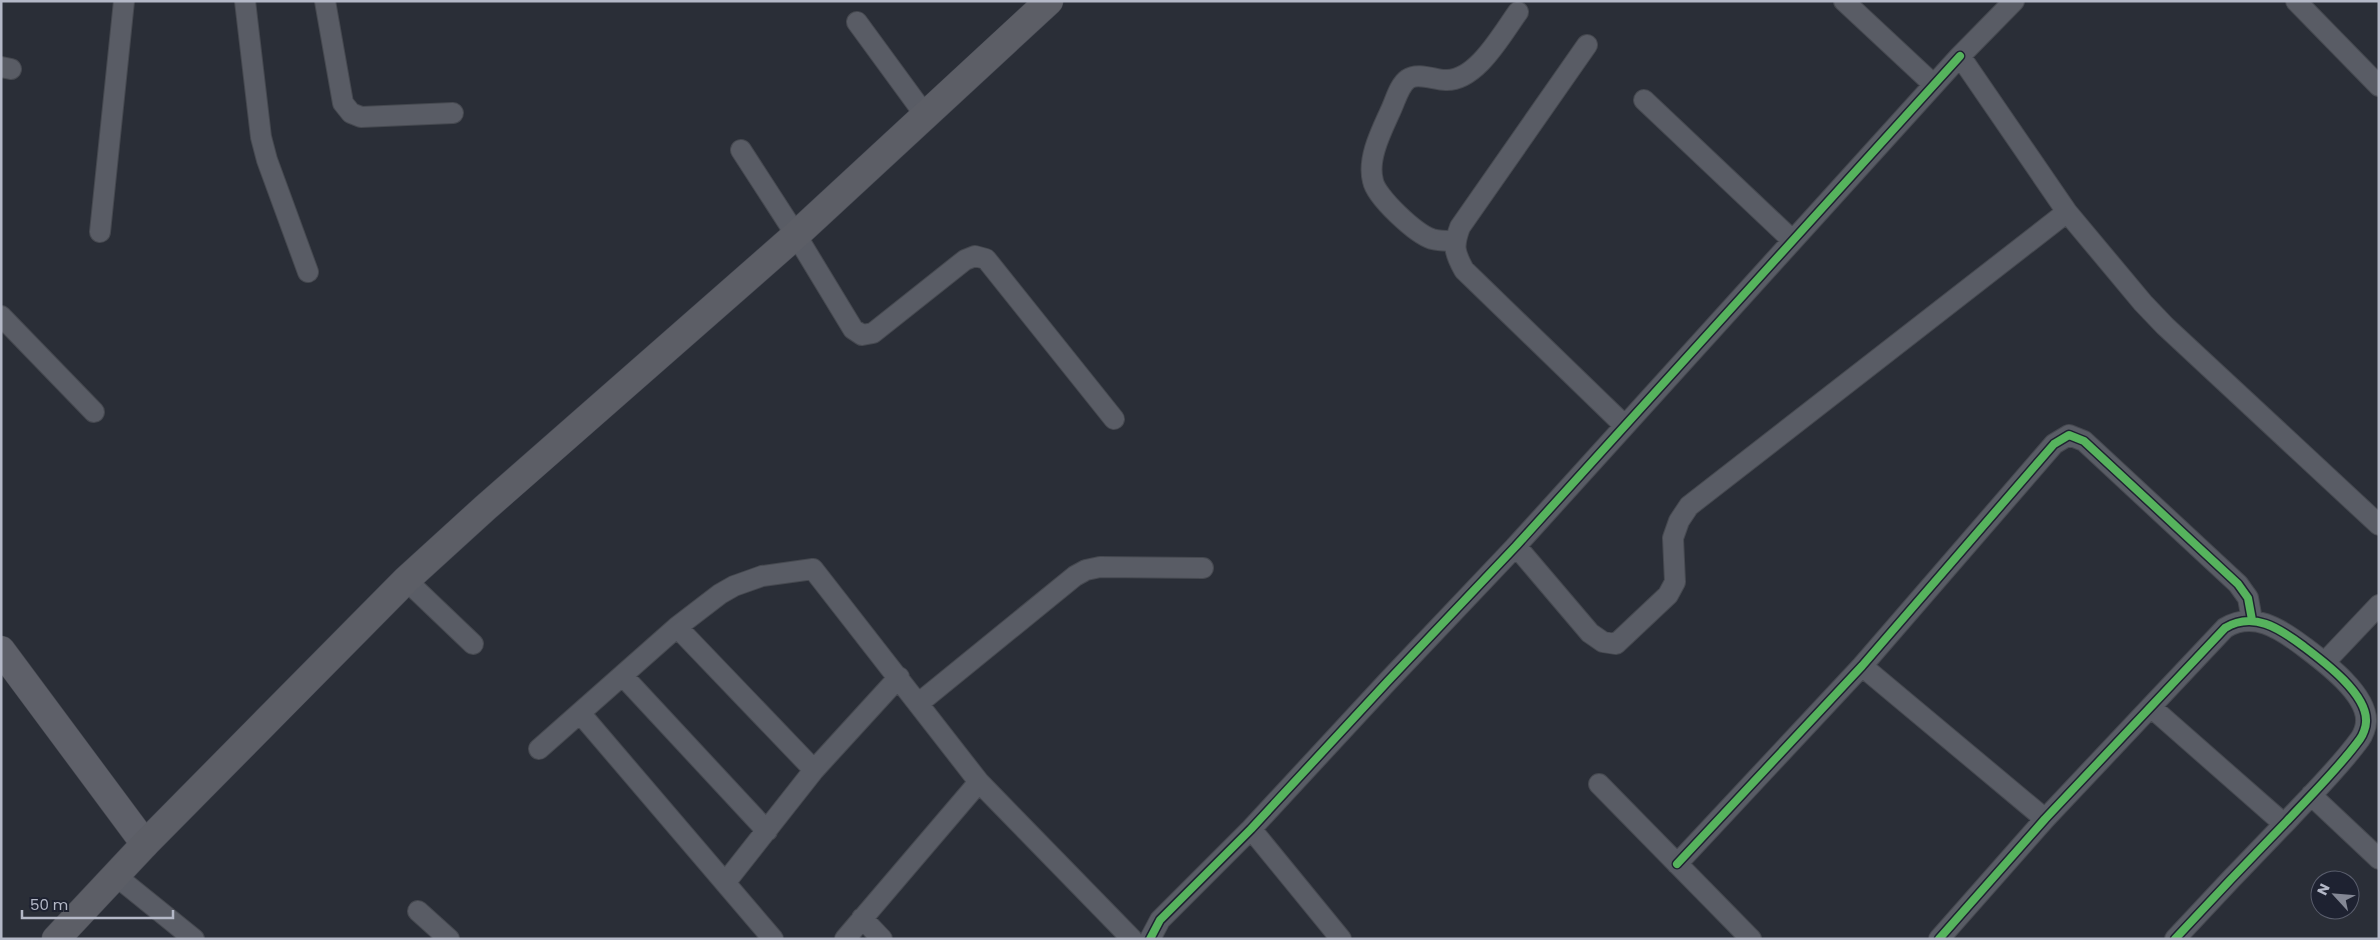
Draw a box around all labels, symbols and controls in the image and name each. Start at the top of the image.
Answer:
north arrow [2310,870,2360,920]
text: N [2312,880,2335,898]
scale bar [22,888,174,920]
text: 50 m [30,894,68,915]

